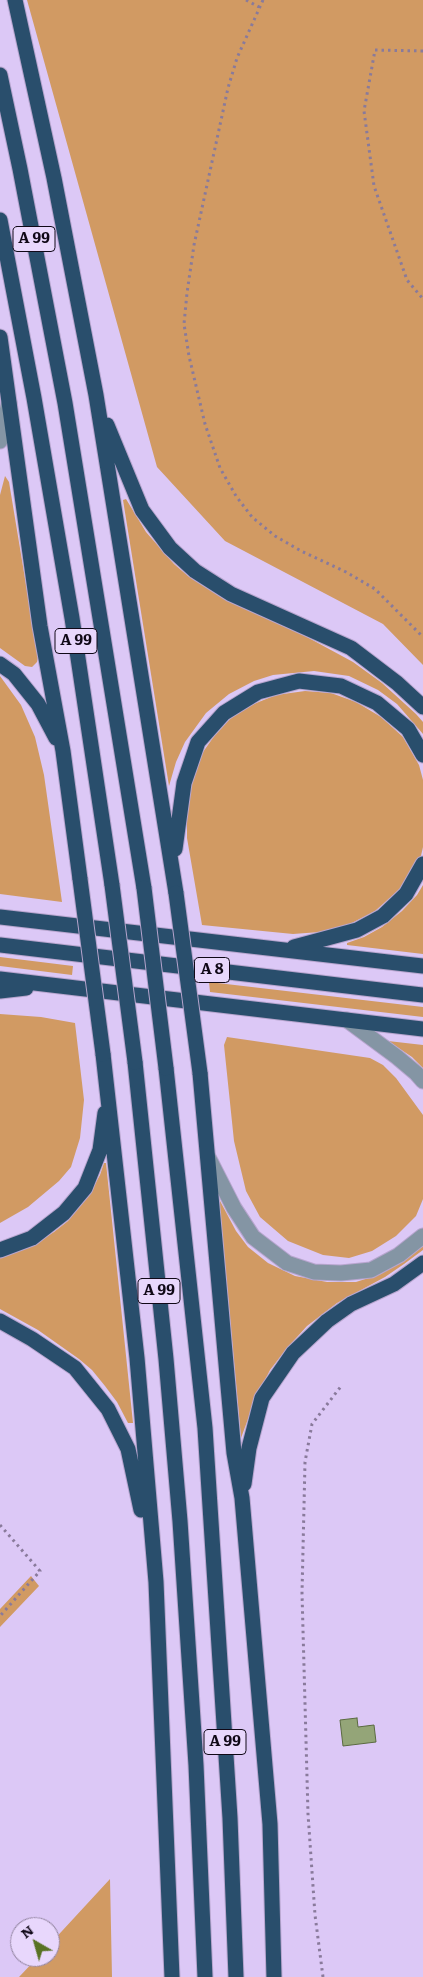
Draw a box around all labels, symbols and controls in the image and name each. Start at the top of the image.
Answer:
road number: A 99 [13,226,55,252]
road number: A 99 [55,628,97,654]
road number: A 8 [194,958,230,982]
road number: A 99 [138,1278,180,1304]
road number: A 99 [204,1730,246,1754]
north arrow [10,1917,60,1967]
text: N [16,1919,37,1942]

